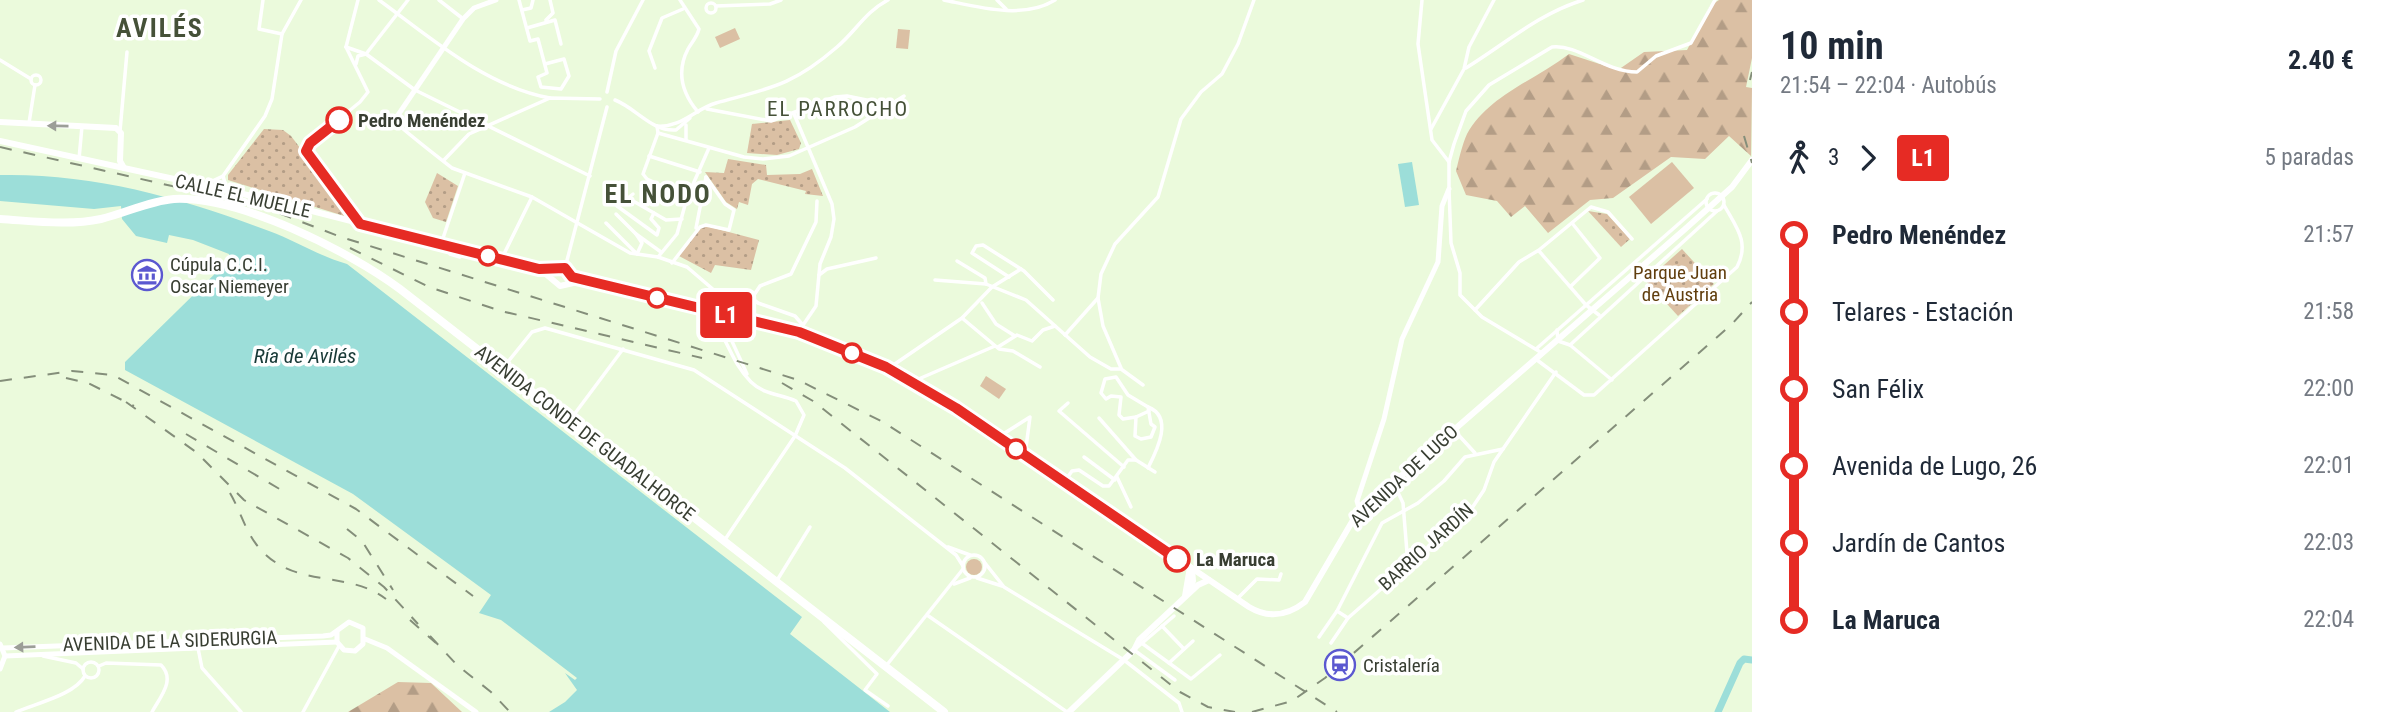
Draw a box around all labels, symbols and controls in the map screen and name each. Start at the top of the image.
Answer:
district label: AVILÉS [116,13,204,43]
text: 10 min [1780,24,1884,68]
text: 2.40 € [2288,45,2354,75]
text: 21:54 – 22:04 · Autobús [1780,72,1997,99]
district label: EL PARROCHO [767,97,909,121]
marker: Pedro Menéndez [326,107,352,133]
place label: Pedro Menéndez [358,109,485,132]
one-way arrow [47,120,69,132]
icon: walk [1780,139,1818,177]
icon: forward [1849,139,1887,177]
text: 3 [1828,144,1839,171]
text: L1 [1911,144,1935,172]
text: 5 paradas [2265,144,2354,171]
street label: CALLE EL MUELLE [173,169,313,223]
district label: EL NODO [604,179,712,209]
text: Pedro Menéndez [1832,220,2006,250]
text: 21:57 [2303,221,2354,248]
unlabelled marker [478,246,498,266]
place label: Cúpula C.C.I. Oscar Niemeyer [170,253,289,298]
museum icon: Cúpula C.C.I. Oscar Niemeyer [130,258,164,292]
park label: Parque Juan de Austria [1633,261,1727,306]
unlabelled marker [647,288,667,308]
line badge: L1 [694,292,758,338]
text: Telares - Estación [1832,297,2014,327]
text: 21:58 [2303,298,2354,325]
text: L1 [714,301,738,329]
street label: AVENIDA CONDE DE GUADALHORCE [470,340,700,526]
unlabelled marker [842,343,862,363]
water label: Ría de Avilés [254,344,356,368]
text: San Félix [1832,374,1924,404]
text: 22:00 [2303,375,2354,402]
street label: AVENIDA DE LUGO [1345,420,1463,532]
unlabelled marker [1006,439,1026,459]
text: Avenida de Lugo, 26 [1832,451,2037,481]
text: 22:01 [2303,452,2354,479]
street label: BARRIO JARDÍN [1374,498,1478,596]
text: Jardín de Cantos [1832,528,2005,558]
text: 22:03 [2303,529,2354,556]
marker: La Maruca [1164,546,1190,572]
place label: La Maruca [1196,548,1275,571]
text: La Maruca [1832,605,1940,635]
text: 22:04 [2303,606,2354,633]
street label: AVENIDA DE LA SIDERURGIA [62,626,278,656]
one-way arrow [14,641,36,653]
station icon: Cristalería [1323,648,1357,682]
place label: Cristalería [1363,654,1440,677]

